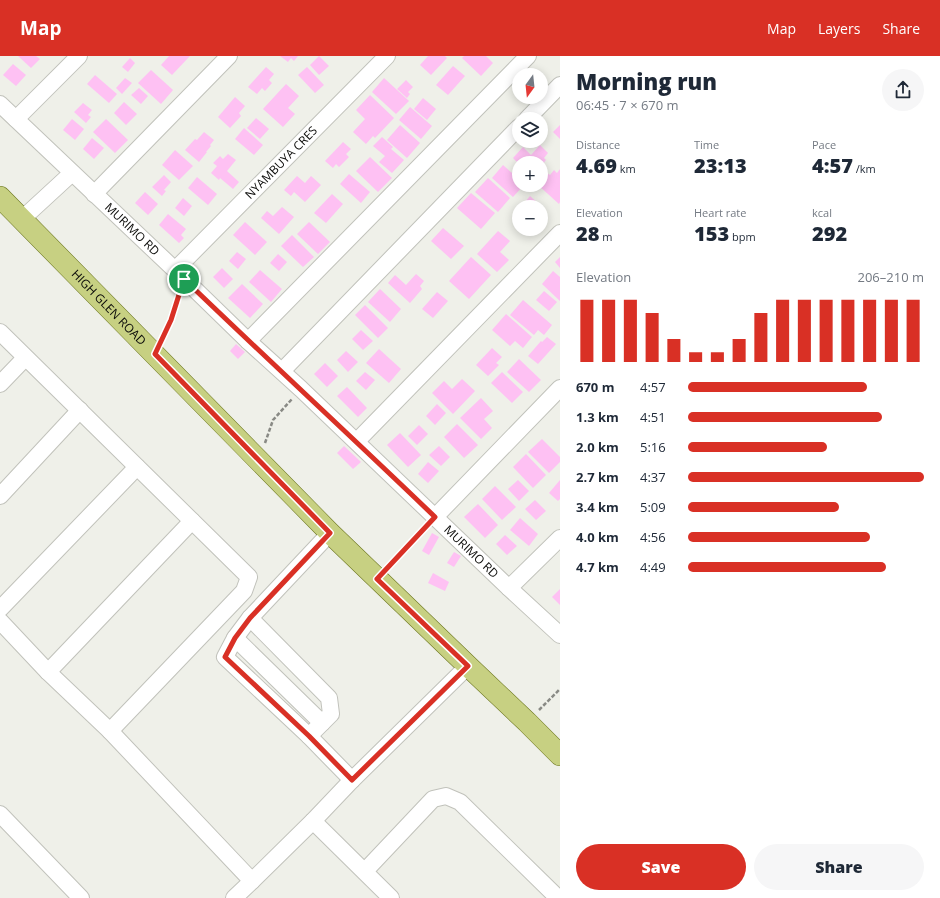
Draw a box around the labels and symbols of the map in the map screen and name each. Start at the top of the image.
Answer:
north arrow [512,68,548,104]
street label: NYAMBUYA CRES [241,122,321,203]
street label: MURIMO RD [101,199,164,259]
pin [167,262,201,296]
street label: HIGH GLEN ROAD [68,266,150,349]
street label: MURIMO RD [440,521,503,582]

